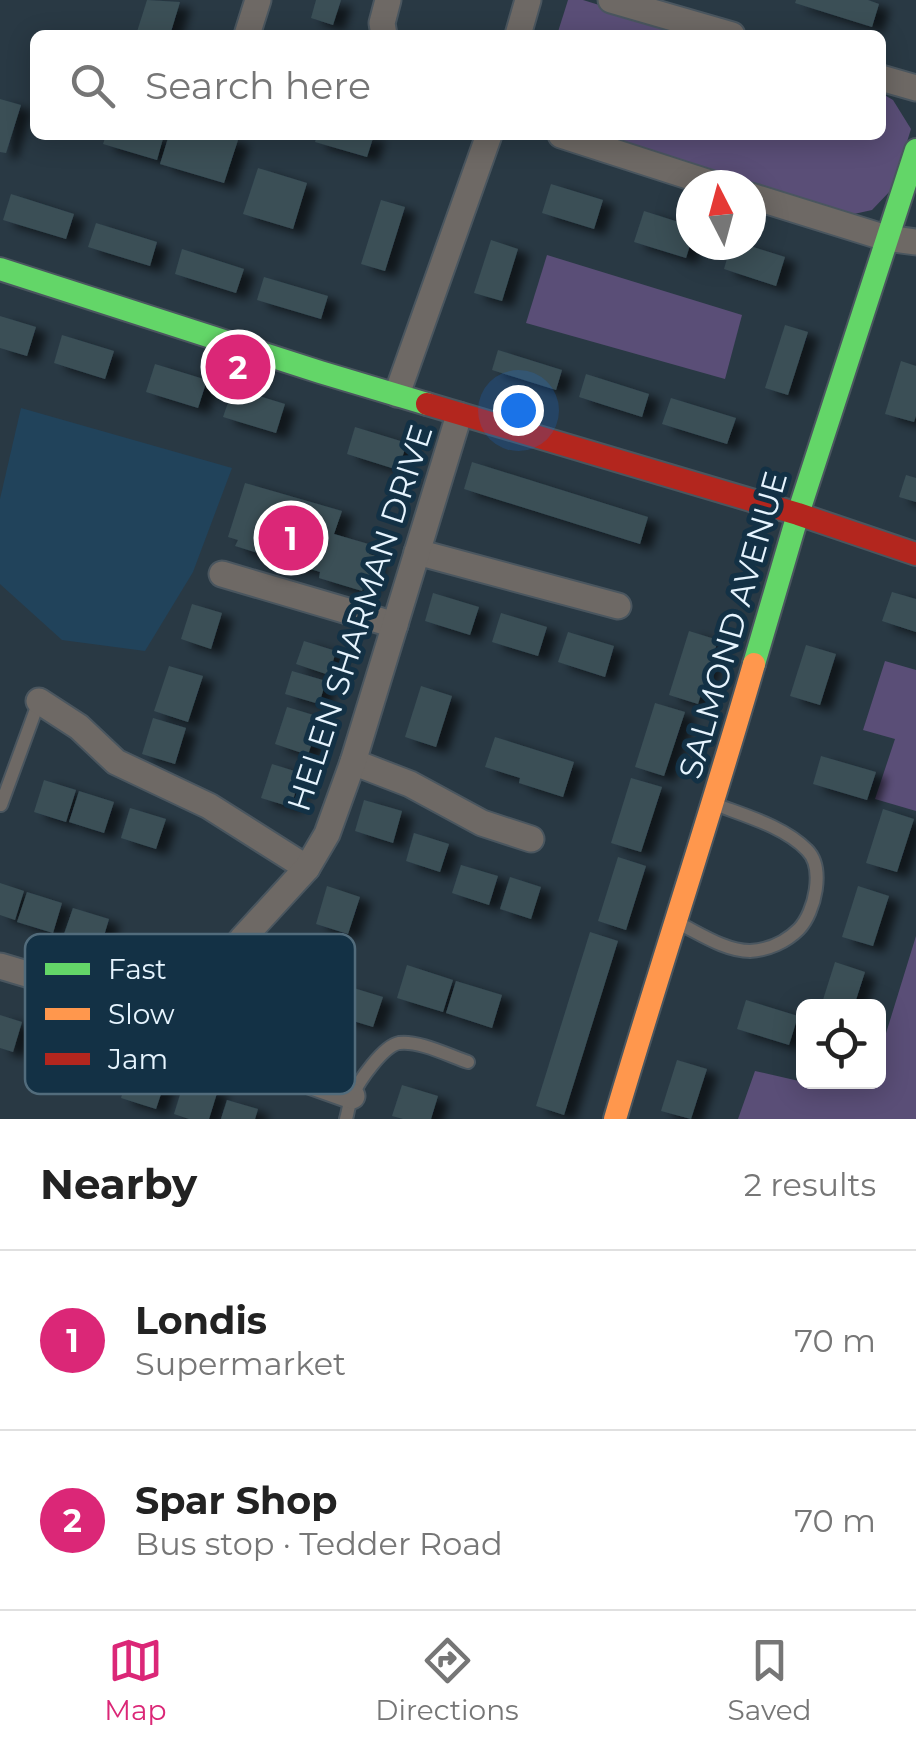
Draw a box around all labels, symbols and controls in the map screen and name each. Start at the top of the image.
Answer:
search box [30,30,886,140]
icon: search [65,58,120,113]
text: Search here [145,62,371,109]
north arrow [676,170,766,260]
pin: 2 [206,330,270,404]
your location [493,385,544,436]
street label: HELEN SHARMAN DRIVE [279,420,440,816]
street label: SALMOND AVENUE [670,467,795,783]
pin: 1 [258,500,324,576]
legend [25,934,355,1094]
text: Fast [108,952,167,986]
text: Slow [108,997,175,1031]
map controls [796,999,886,1089]
button: locate [796,999,886,1089]
text: Jam [107,1042,168,1076]
text: Nearby [40,1158,197,1210]
text: 2 results [744,1165,876,1204]
text: Londis [135,1297,267,1344]
text: 1 [66,1321,79,1360]
text: 70 m [794,1321,876,1360]
text: Supermarket [135,1344,346,1383]
text: Spar Shop [135,1477,337,1524]
text: 2 [63,1501,82,1540]
text: 70 m [794,1501,876,1540]
text: Bus stop · Tedder Road [135,1524,503,1563]
tab: Map [104,1633,167,1727]
tab: Directions [375,1633,519,1727]
tab: Saved [727,1633,812,1727]

